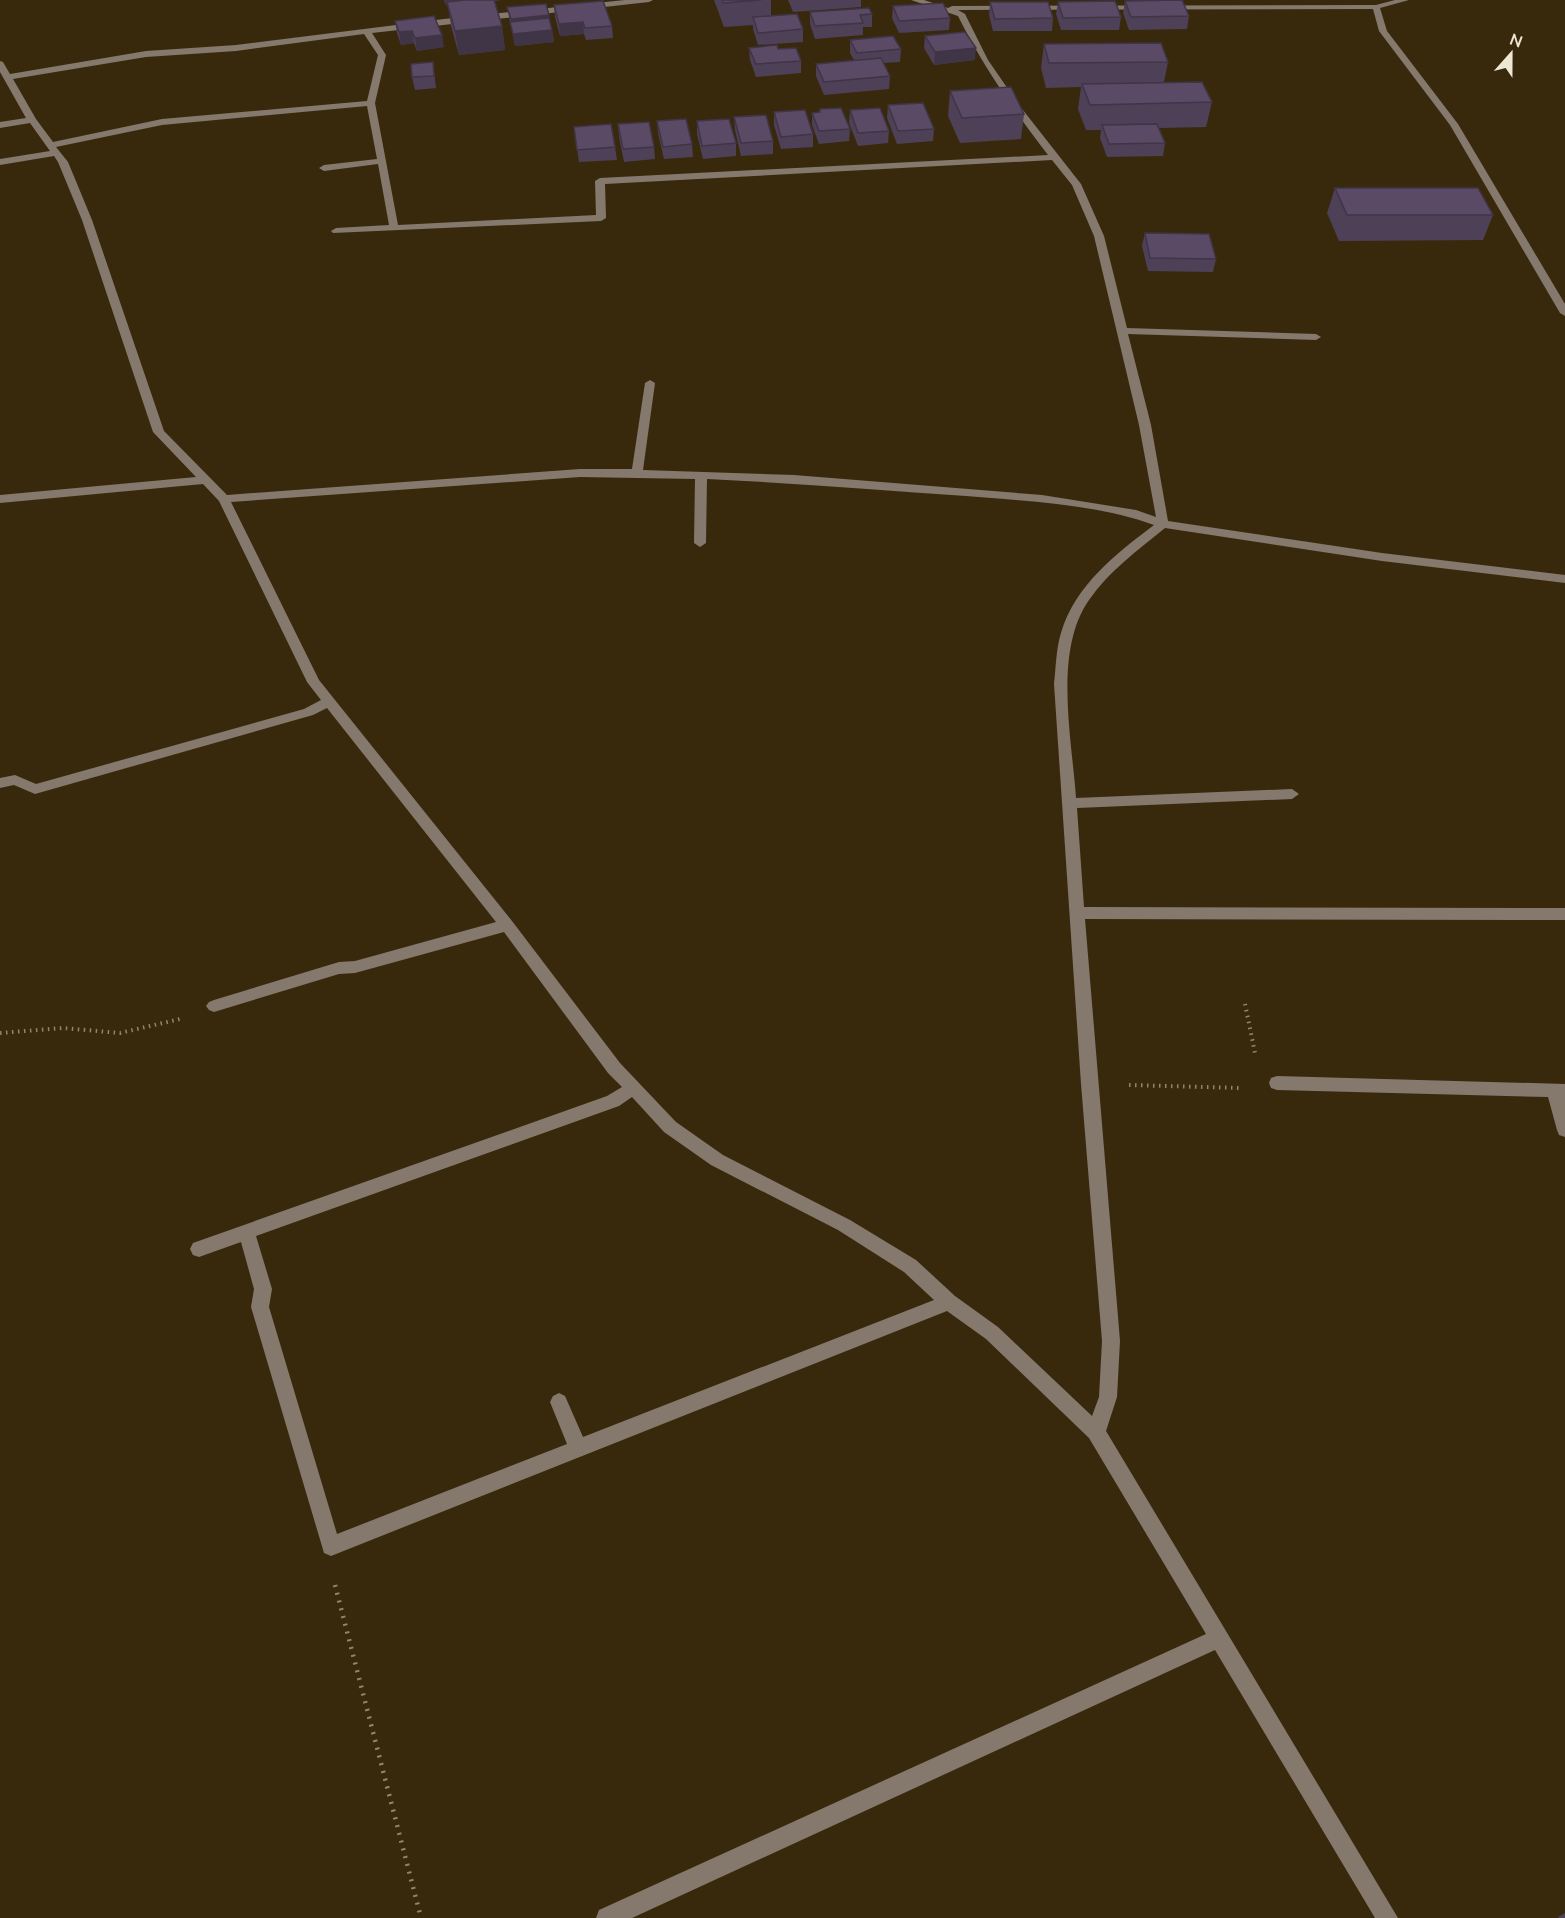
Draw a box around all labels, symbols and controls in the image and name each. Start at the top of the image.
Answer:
north arrow [1481,24,1541,84]
text: N [1507,28,1526,51]

